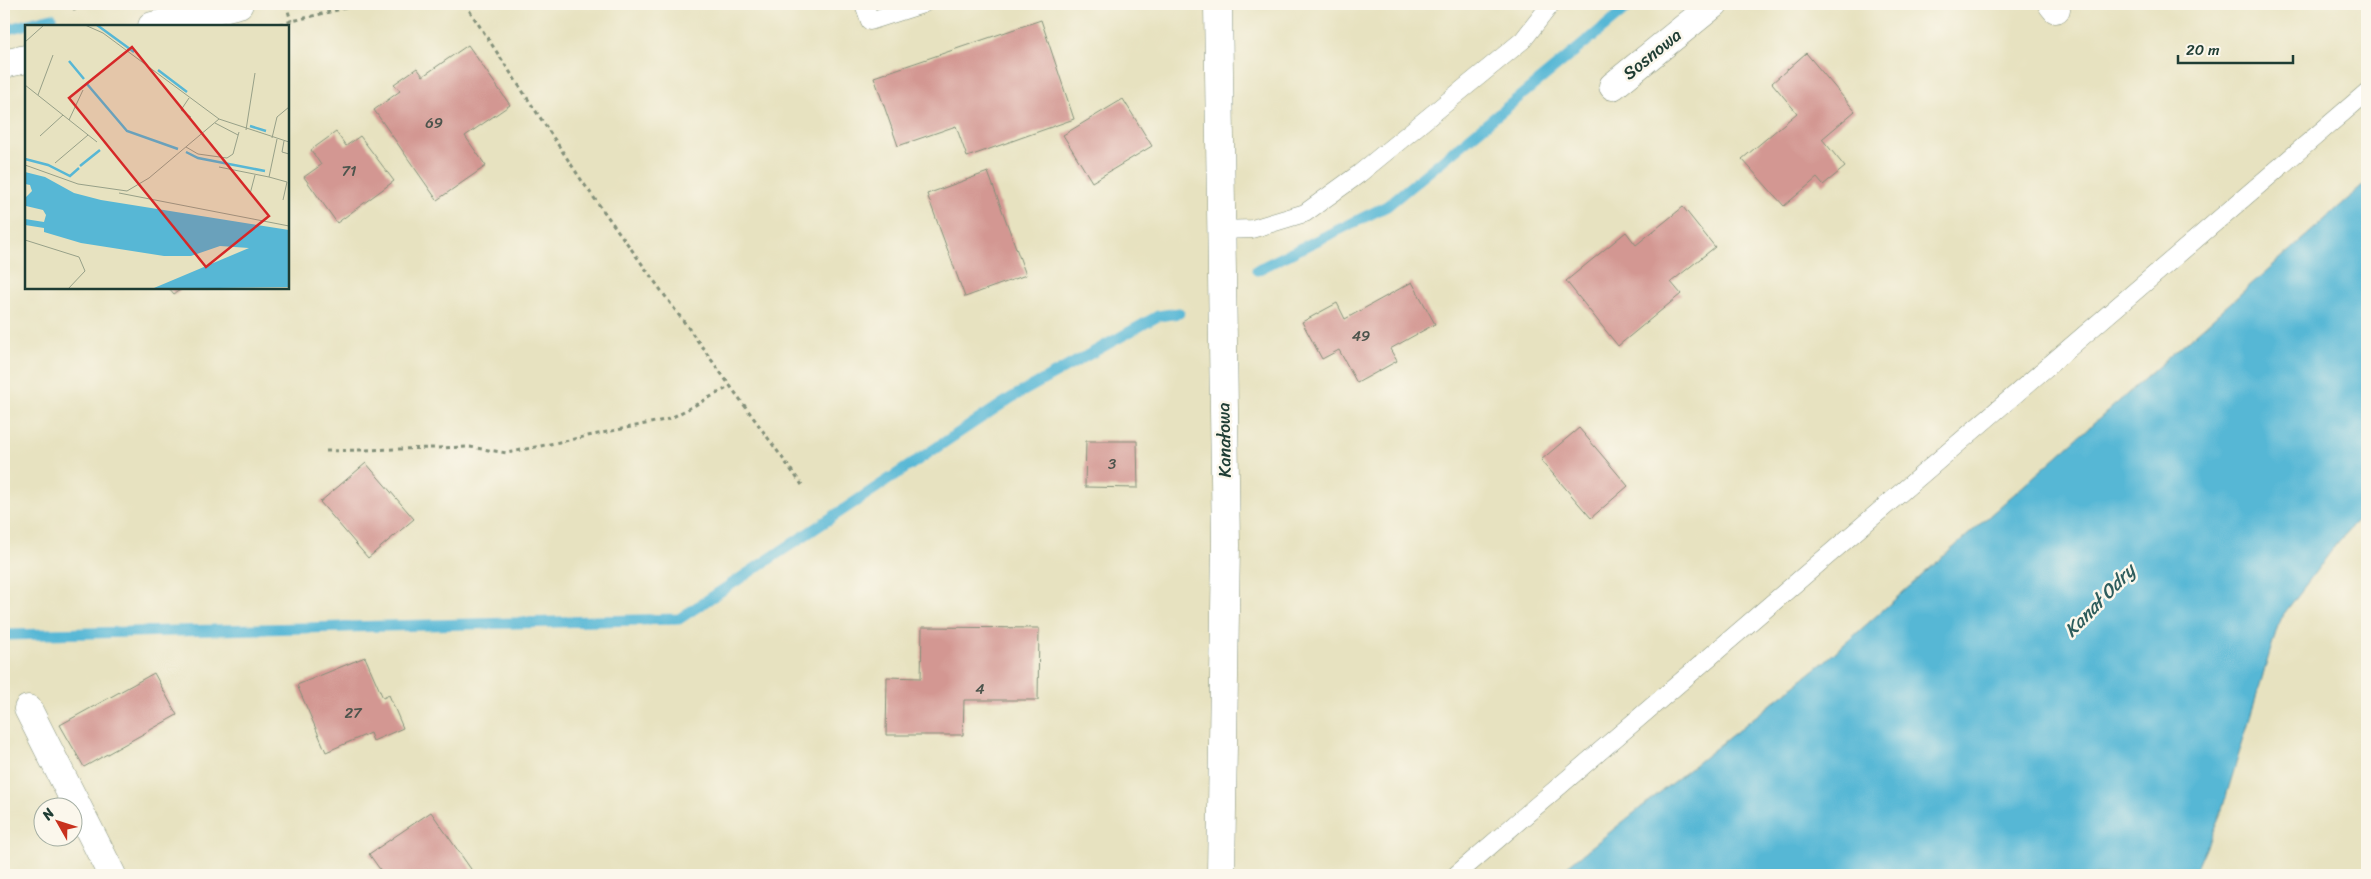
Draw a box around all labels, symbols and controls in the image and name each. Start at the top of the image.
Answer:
street label: Sosnowa [1615,20,1689,88]
inset map [25,25,289,289]
scale bar [2178,32,2294,64]
text: 20 m [2186,37,2220,63]
house number: 69 [425,110,443,136]
house number: 71 [341,158,357,184]
house number: 49 [1352,323,1370,349]
street label: Kanałowa [1207,402,1241,478]
house number: 3 [1108,451,1116,477]
water label: Kanał Odry [2056,554,2145,645]
house number: 4 [975,676,985,702]
house number: 27 [344,700,363,726]
north arrow [32,796,82,846]
text: N [35,802,61,827]

